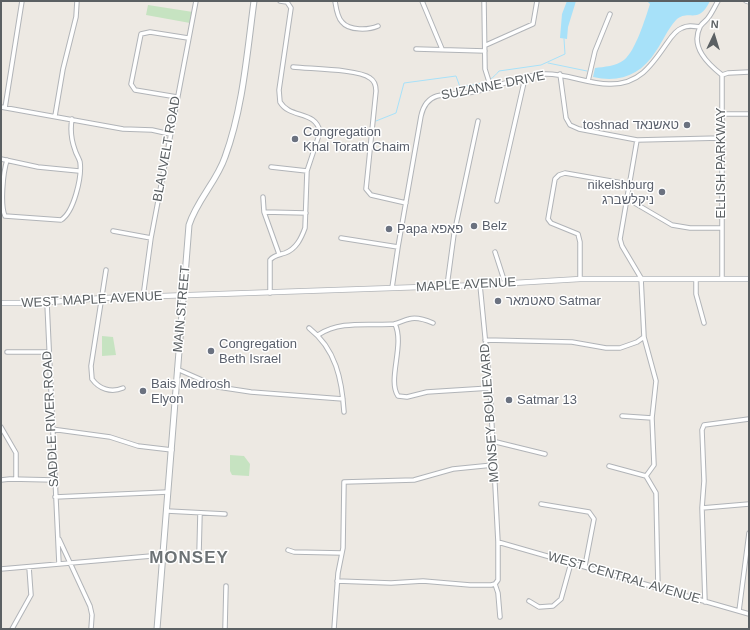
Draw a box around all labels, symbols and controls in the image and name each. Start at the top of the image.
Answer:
north arrow [694,16,734,56]
text: N [710,18,719,30]
street label: SUZANNE DRIVE [440,68,546,104]
street label: BLAUVELT ROAD [150,95,184,203]
street label: ELLISH PARKWAY [713,107,729,219]
place label: toshnad טאשנאד [583,117,679,133]
marker: toshnad טאשנאד [682,120,692,130]
place label: Congregation Khal Torath Chaim [303,124,410,155]
marker: Congregation Khal Torath Chaim [290,134,300,144]
place label: nikelshburg ניקלשברג [588,177,654,208]
marker: nikelshburg ניקלשברג [657,187,667,197]
place label: Belz [482,218,507,234]
place label: Papa פאפא [397,221,463,237]
marker: Belz [469,221,479,231]
marker: Papa פאפא [384,224,394,234]
street label: MAIN STREET [170,265,194,353]
street label: MAPLE AVENUE [416,275,516,295]
street label: WEST MAPLE AVENUE [21,289,163,311]
place label: סאטמאר Satmar [506,293,601,309]
marker: סאטמאר Satmar [493,296,503,306]
place label: Congregation Beth Israel [219,336,297,367]
street label: MONSEY BOULEVARD [477,343,503,483]
marker: Congregation Beth Israel [206,346,216,356]
street label: SADDLE RIVER ROAD [40,350,62,488]
place label: Bais Medrosh Elyon [151,376,230,407]
marker: Bais Medrosh Elyon [138,386,148,396]
place label: Satmar 13 [517,392,577,408]
marker: Satmar 13 [504,395,514,405]
district label: MONSEY [149,548,229,568]
street label: WEST CENTRAL AVENUE [546,549,702,607]

